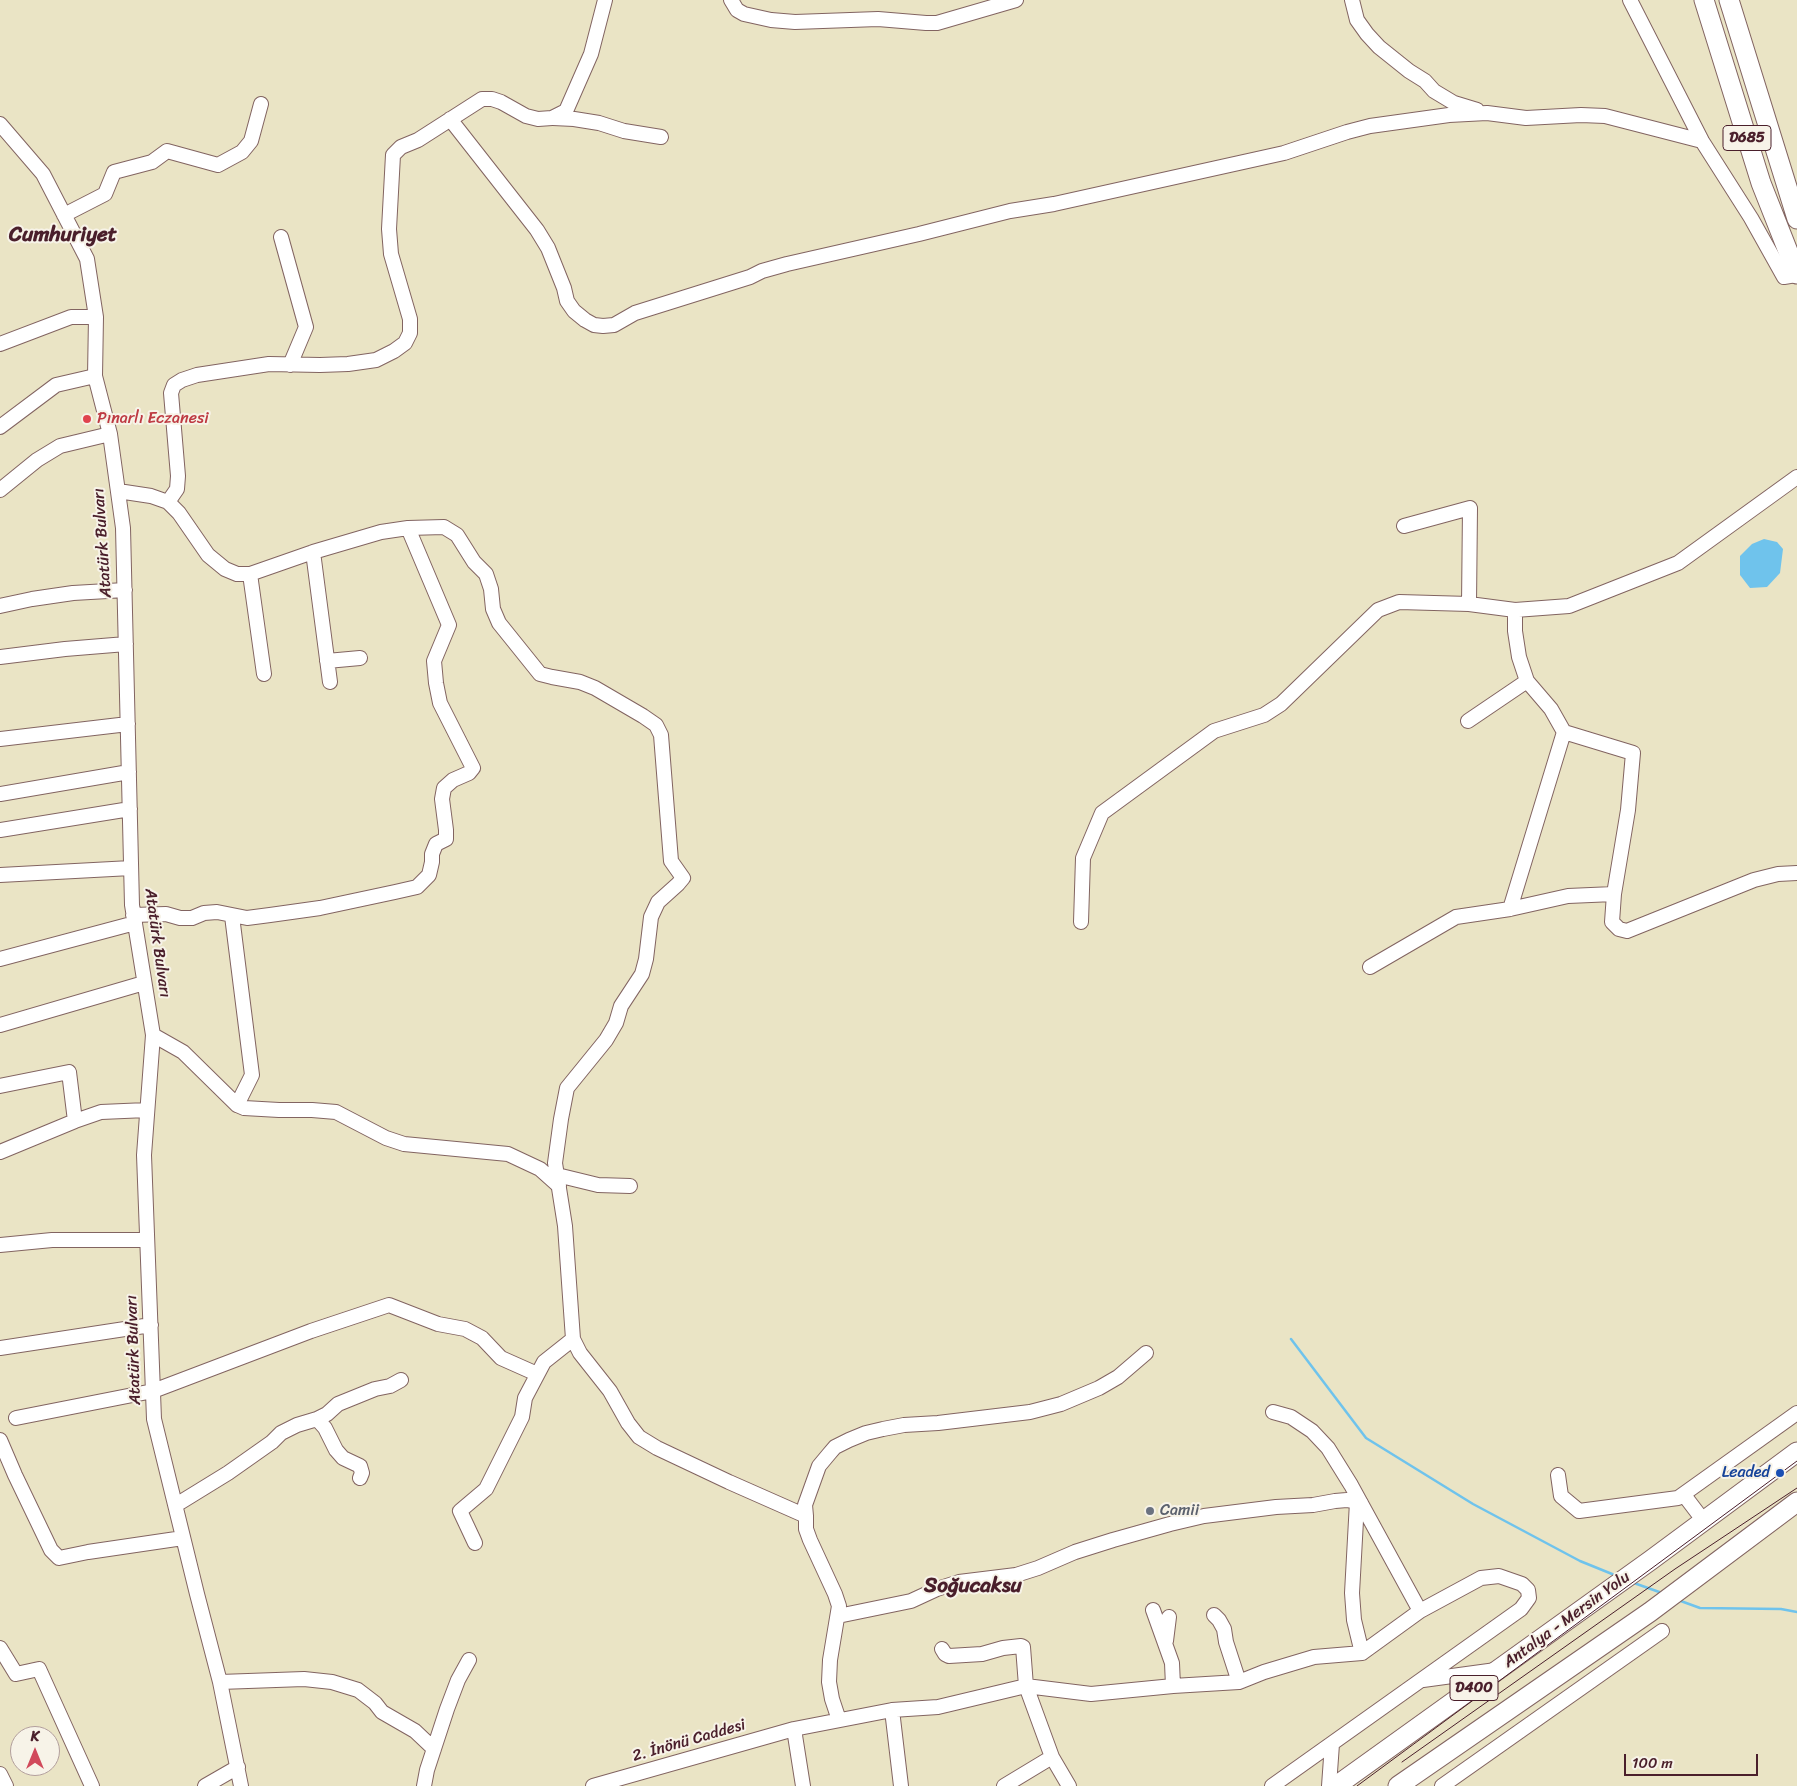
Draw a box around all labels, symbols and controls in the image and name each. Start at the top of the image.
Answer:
road number: D685 [1723,126,1771,150]
district label: Cumhuriyet [9,223,117,249]
place label: Pınarlı Eczanesi [97,409,209,429]
marker: Pınarlı Eczanesi [81,413,93,425]
street label: Atatürk Bulvarı [90,487,116,599]
street label: Atatürk Bulvarı [140,887,174,999]
street label: Atatürk Bulvarı [122,1295,146,1405]
place label: Leaded [1722,1463,1770,1483]
marker: Leaded [1774,1467,1786,1479]
place label: Camii [1160,1501,1199,1521]
marker: Camii [1144,1505,1156,1517]
street label: Antalya - Mersin Yolu [1500,1568,1634,1672]
district label: Soğucaksu [924,1574,1022,1600]
road number: D400 [1450,1676,1498,1700]
street label: 2. İnönü Caddesi [630,1716,748,1766]
text: K [31,1724,39,1749]
north arrow [10,1726,60,1776]
scale bar [1627,1744,1761,1776]
text: 100 m [1632,1750,1673,1776]

